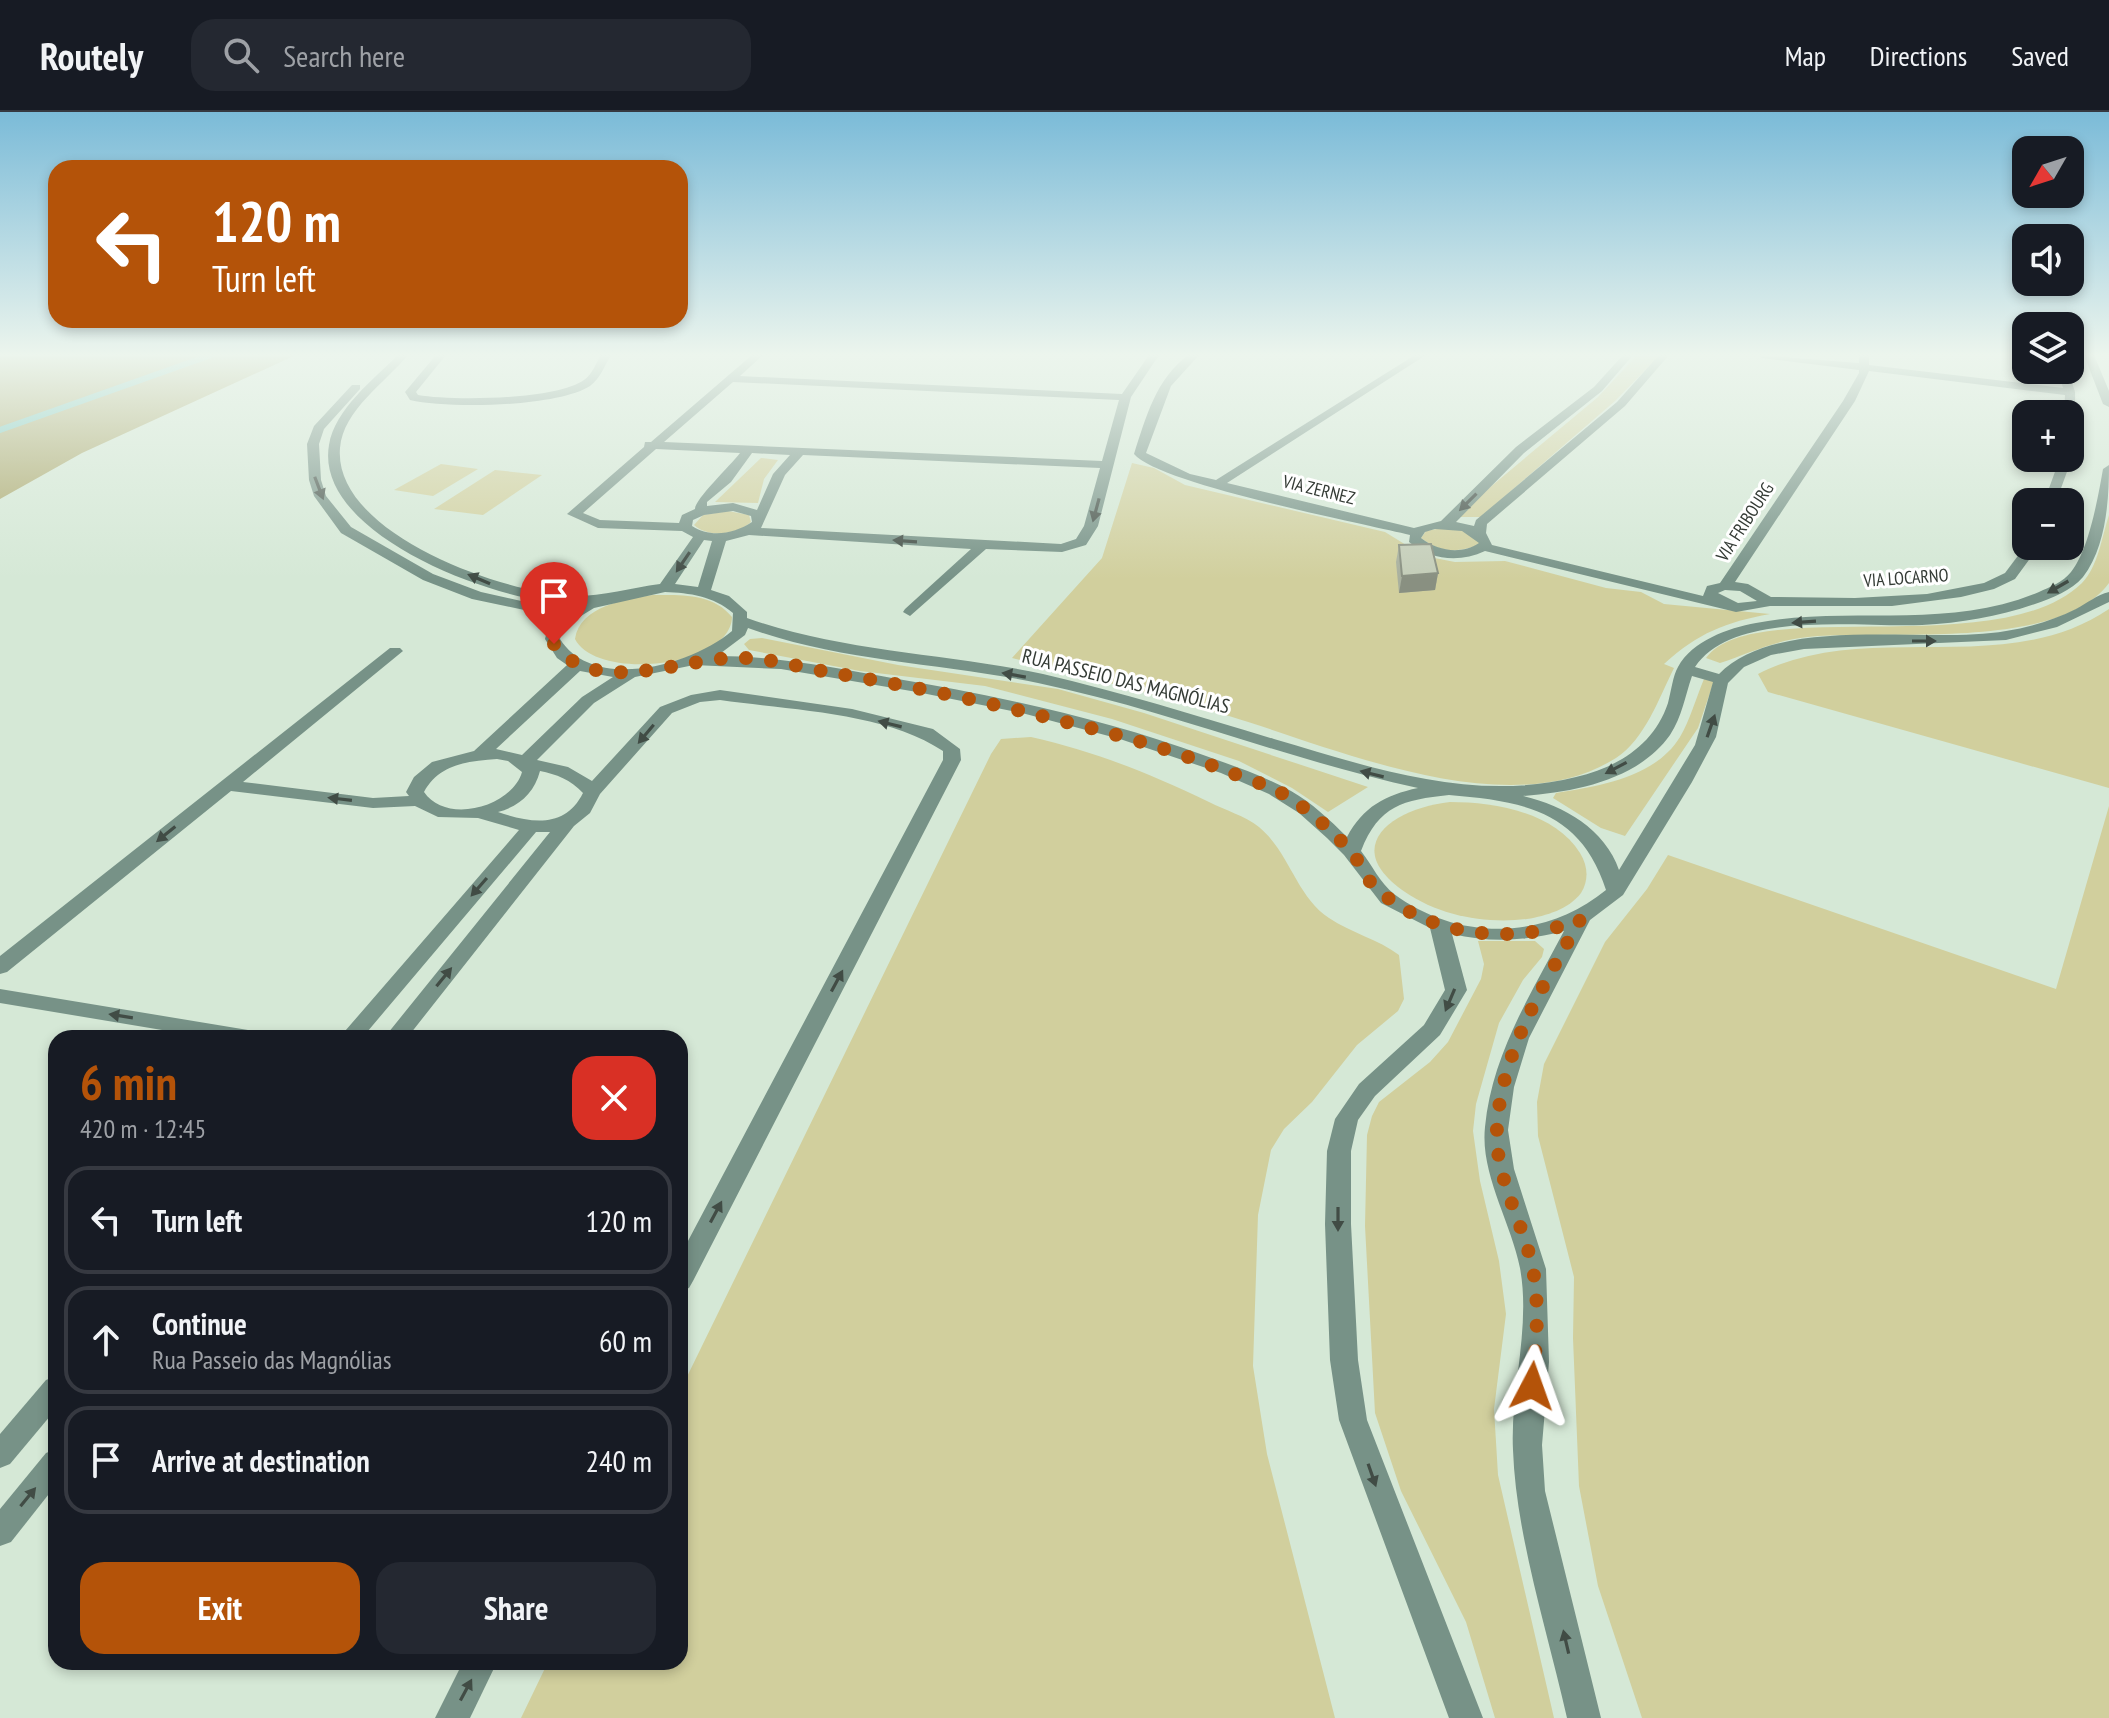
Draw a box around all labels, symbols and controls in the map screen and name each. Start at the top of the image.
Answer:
search box [191,19,751,91]
text: Routely [40,31,143,80]
icon: search [219,33,263,77]
text: Search here [283,36,405,75]
text: Map [1785,37,1826,74]
text: Directions [1870,37,1967,74]
text: Saved [2011,37,2069,74]
north arrow [2012,136,2084,208]
map controls [2012,136,2084,560]
text: 120 m [212,185,341,257]
icon: left [80,192,184,296]
button: sound [2012,224,2084,296]
text: Turn left [212,255,316,302]
button: layers [2012,312,2084,384]
button: + [2012,400,2084,472]
street label: VIA ZERNEZ [1280,469,1358,510]
one-way arrow [313,476,326,500]
street label: VIA FRIBOURG [1710,478,1779,566]
button: − [2012,488,2084,560]
one-way arrow [1459,492,1478,511]
one-way arrow [1089,498,1101,523]
one-way arrow [892,534,917,547]
one-way arrow [676,551,691,572]
pin [520,562,588,644]
street label: VIA LOCARNO [1862,563,1949,592]
one-way arrow [467,573,490,586]
icon: arrive [532,574,576,618]
one-way arrow [2047,580,2069,594]
one-way arrow [1791,616,1816,629]
one-way arrow [1912,635,1937,647]
street label: RUA PASSEIO DAS MAGNÓLIAS [1020,643,1232,719]
one-way arrow [1001,668,1026,680]
one-way arrow [1705,714,1717,738]
one-way arrow [877,717,902,729]
one-way arrow [638,724,655,744]
one-way arrow [1604,761,1627,774]
one-way arrow [1360,767,1385,779]
one-way arrow [327,792,352,805]
one-way arrow [156,825,176,842]
one-way arrow [471,876,488,896]
one-way arrow [435,967,451,987]
one-way arrow [830,970,843,993]
one-way arrow [1444,989,1457,1012]
one-way arrow [109,1009,134,1022]
text: 6 min [80,1051,177,1113]
button: close [572,1056,656,1140]
text: 420 m · 12:45 [80,1112,206,1145]
icon: left [84,1198,128,1242]
one-way arrow [710,1200,723,1223]
text: Turn left [152,1201,242,1240]
text: 120 m [586,1201,652,1240]
one-way arrow [1332,1207,1344,1232]
text: Continue [152,1304,247,1343]
icon: ahead [84,1318,128,1362]
text: 60 m [599,1321,652,1360]
text: Rua Passeio das Magnólias [152,1343,392,1376]
position arrow [1490,1344,1574,1428]
icon: arrive [84,1438,128,1482]
text: Arrive at destination [152,1441,370,1480]
text: 240 m [586,1441,652,1480]
one-way arrow [1367,1463,1379,1487]
one-way arrow [19,1487,36,1507]
button: Exit [80,1562,360,1654]
button: Share [376,1562,656,1654]
one-way arrow [1559,1630,1572,1655]
one-way arrow [459,1679,473,1701]

